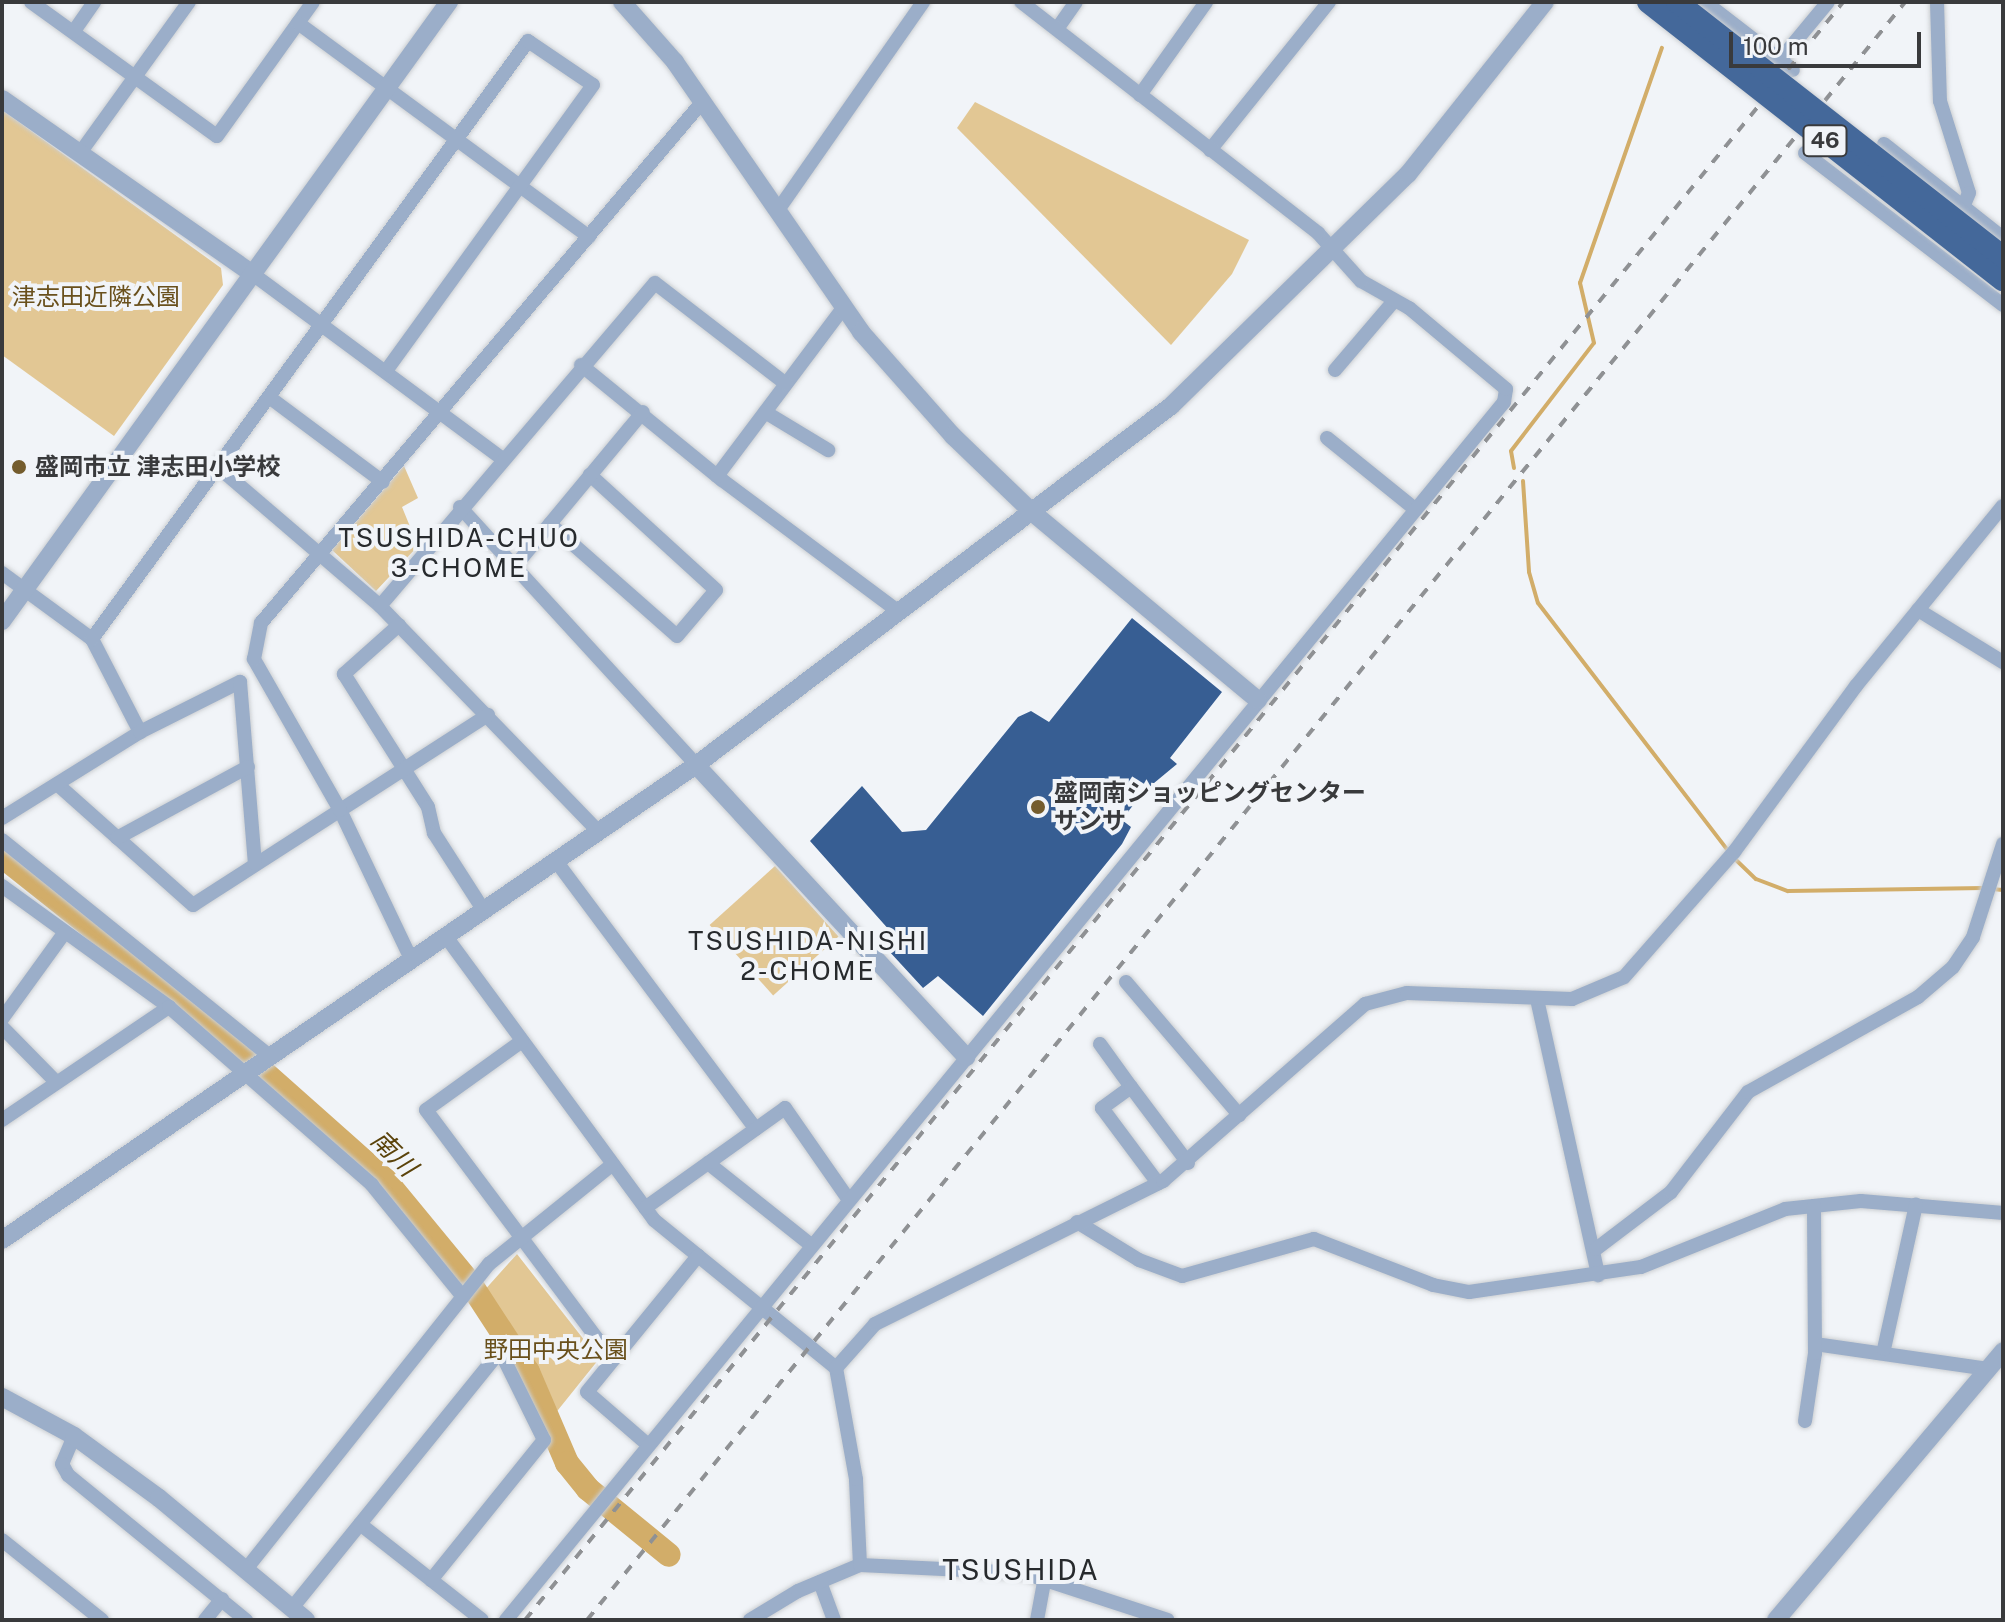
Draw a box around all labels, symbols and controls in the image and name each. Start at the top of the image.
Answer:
scale bar [1733,16,1925,66]
text: 100 m [1743,32,1809,60]
road number: 46 [1801,123,1849,159]
park label: 津志田近隣公園 [12,283,180,311]
place label: 盛岡市立 津志田小学校 [35,453,280,481]
marker: 盛岡市立 津志田小学校 [10,458,28,476]
district label: TSUSHIDA-CHUO 3-CHOME [338,522,580,584]
place label: 盛岡南ショッピングセンター サンサ [1054,779,1366,835]
marker: 盛岡南ショッピングセンター サンサ [1029,798,1047,816]
district label: TSUSHIDA-NISHI 2-CHOME [688,925,928,986]
water label: 南川 [365,1124,423,1182]
park label: 野田中央公園 [484,1336,628,1364]
district label: TSUSHIDA [942,1553,1100,1587]

